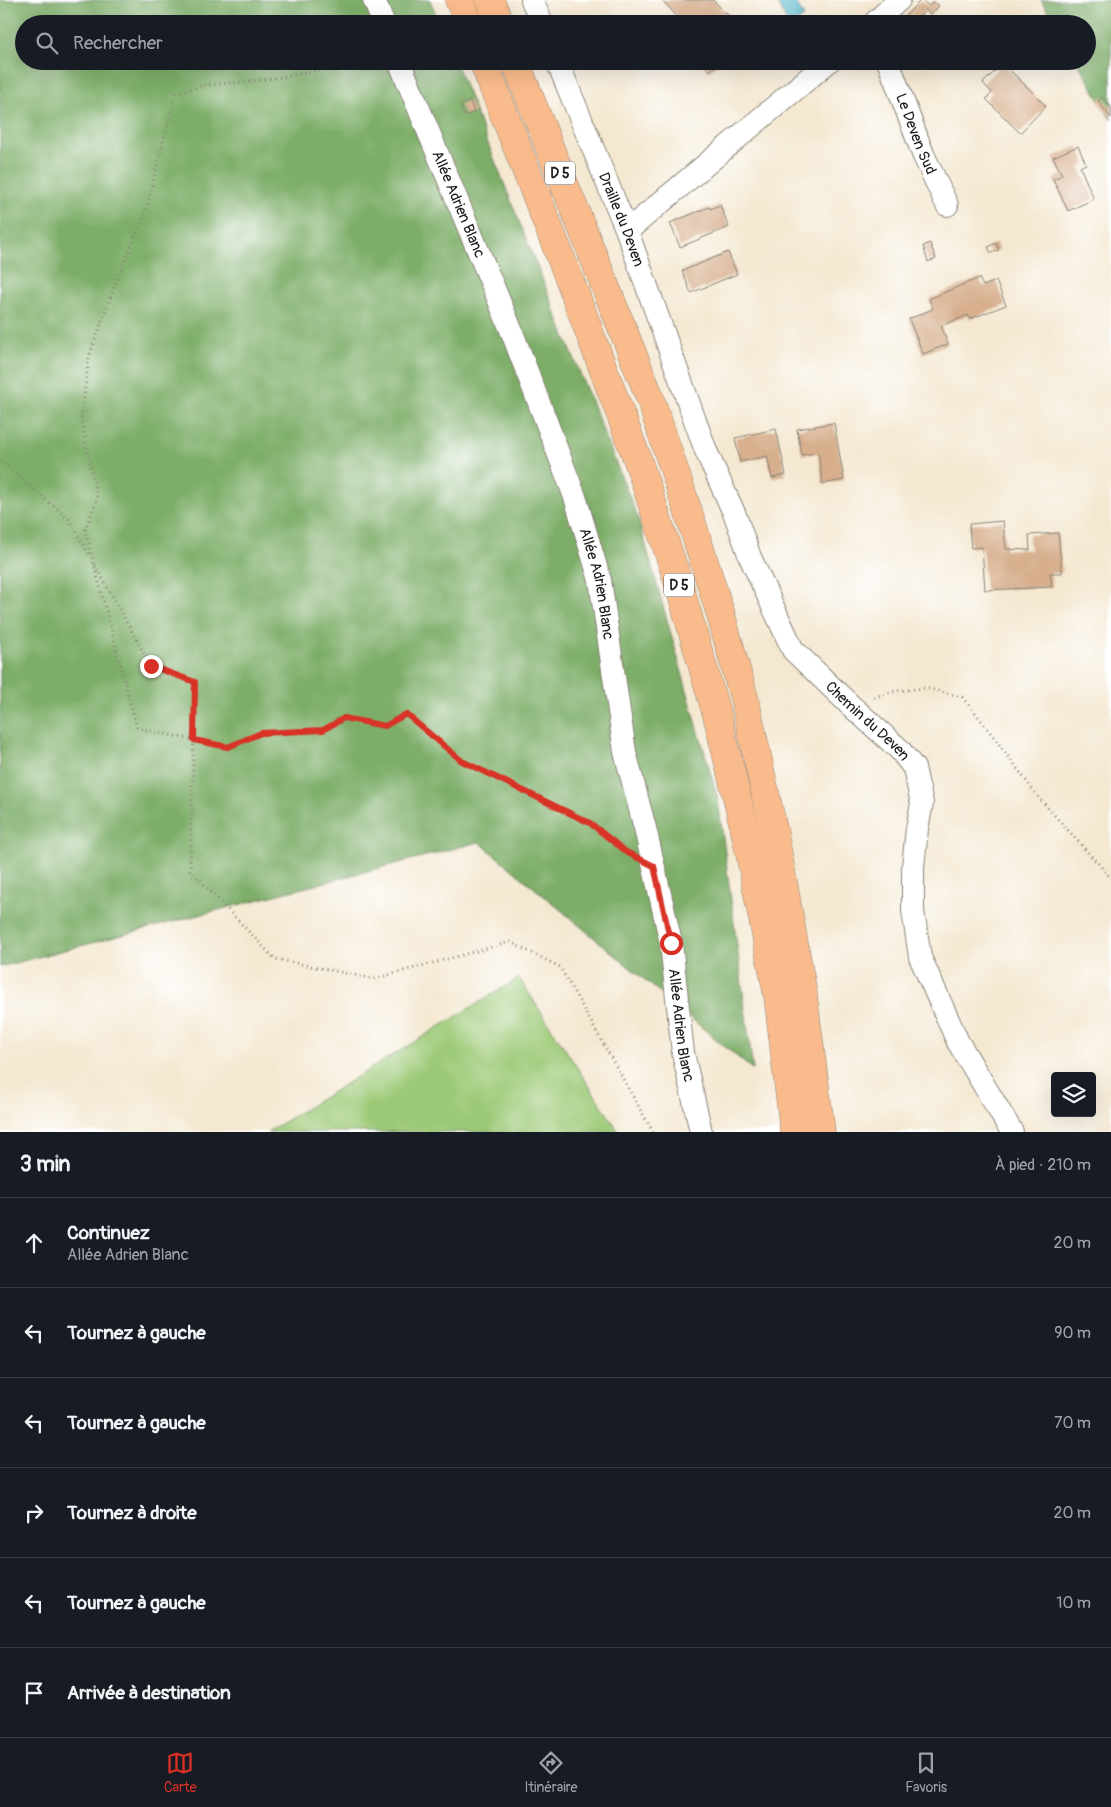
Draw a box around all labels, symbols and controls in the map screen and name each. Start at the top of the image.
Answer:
search box [15,15,1096,70]
icon: search [33,29,61,57]
text: Rechercher [73,31,163,55]
street label: Le Deven Sud [892,91,941,177]
street label: Allée Adrien Blanc [428,148,490,261]
road number: D 5 [545,162,575,184]
street label: Draille du Deven [594,169,648,269]
street label: Allée Adrien Blanc [575,525,618,641]
road number: D 5 [664,574,694,596]
route end [140,655,163,678]
street label: Chemin du Deven [822,677,914,765]
route start [660,932,683,955]
street label: Allée Adrien Blanc [664,967,699,1084]
map controls [1051,1072,1096,1117]
button: layers [1051,1072,1096,1117]
text: 3 min [20,1151,70,1178]
text: À pied · 210 m [995,1155,1091,1175]
text: Continuez [67,1221,150,1245]
icon: ahead [20,1229,48,1257]
text: 20 m [1053,1233,1091,1253]
text: Allée Adrien Blanc [67,1245,189,1265]
icon: left [20,1319,48,1347]
text: Tournez à gauche [67,1321,206,1345]
text: 90 m [1054,1323,1091,1343]
icon: left [20,1409,48,1437]
text: Tournez à gauche [67,1411,206,1435]
text: 70 m [1054,1413,1091,1433]
icon: right [20,1499,48,1527]
text: Tournez à droite [67,1501,197,1525]
text: 20 m [1053,1503,1091,1523]
icon: left [20,1589,48,1617]
text: Tournez à gauche [67,1591,206,1615]
text: 10 m [1056,1593,1091,1613]
icon: arrive [20,1679,48,1707]
text: Arrivée à destination [67,1681,231,1705]
tab: Carte [164,1749,197,1796]
tab: Itinéraire [525,1749,577,1796]
tab: Favoris [905,1749,947,1796]

